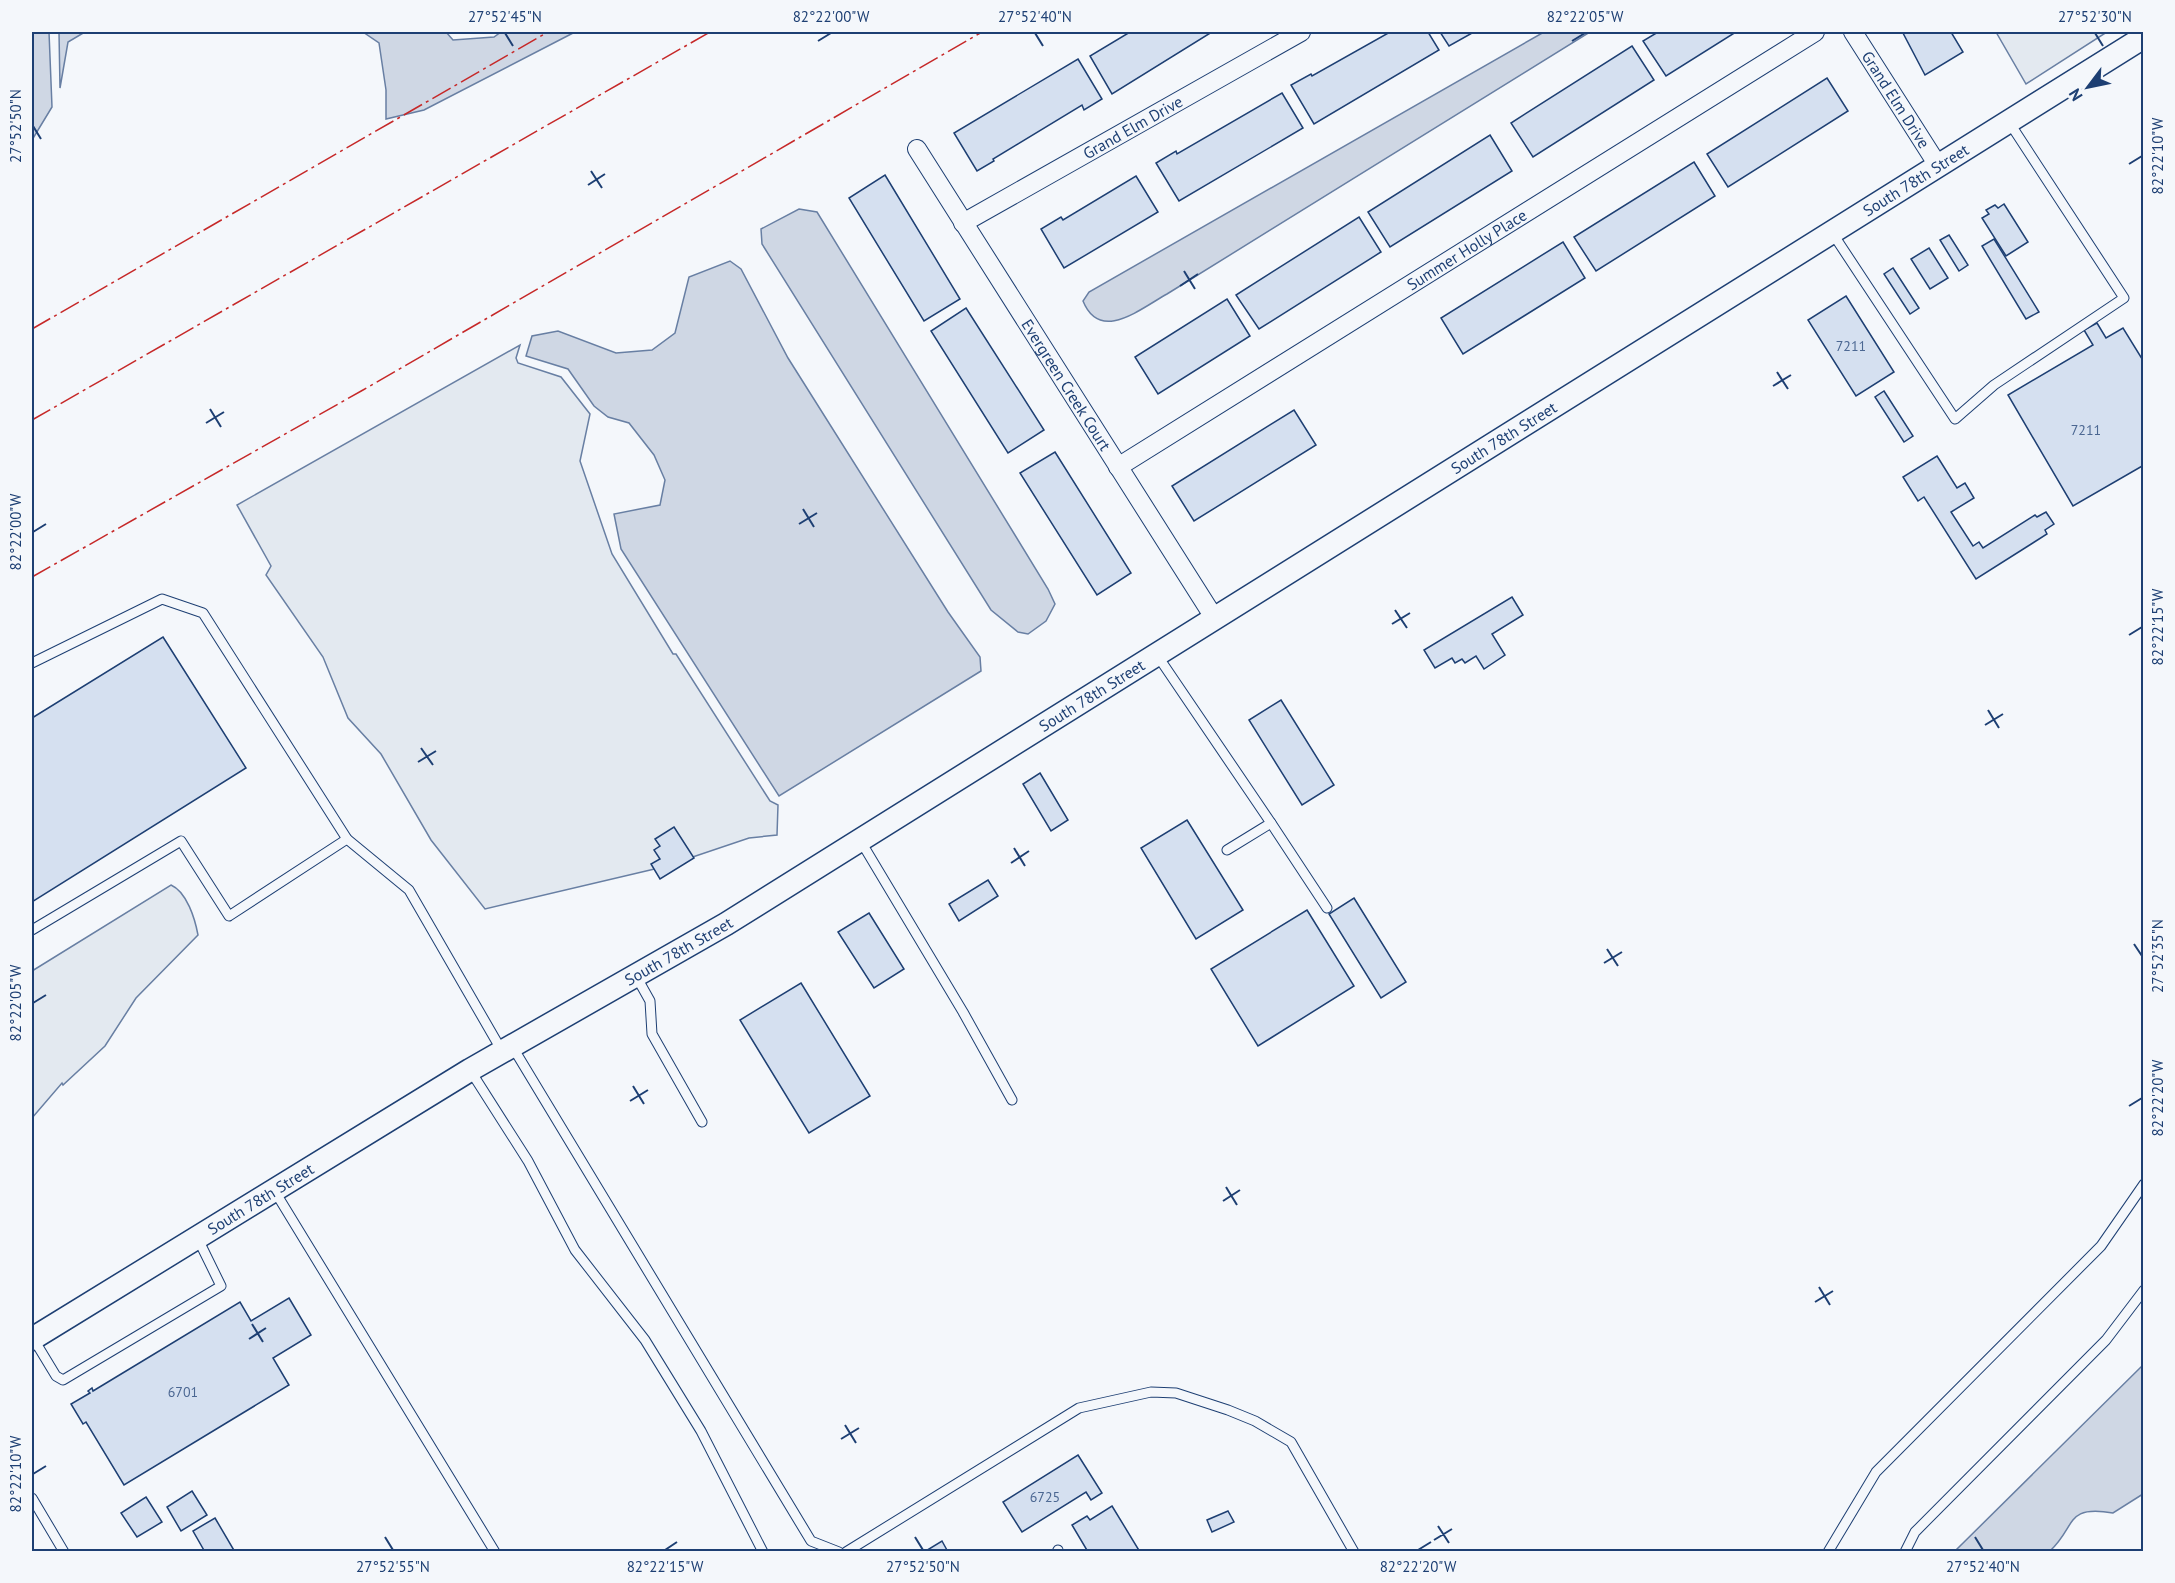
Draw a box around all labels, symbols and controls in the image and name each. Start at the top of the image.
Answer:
text: 27°52'45"N [468,7,542,26]
text: 82°22'00"W [793,7,870,26]
text: 27°52'40"N [998,7,1072,26]
text: 82°22'05"W [1547,7,1624,26]
text: 27°52'30"N [2058,7,2132,26]
street label: Grand Elm Drive [1858,47,1934,152]
north arrow [2058,57,2118,117]
text: N [2064,85,2087,105]
text: 27°52'50"N [6,89,25,163]
street label: Grand Elm Drive [1079,91,1186,163]
text: 82°22'10"W [2148,117,2167,194]
street label: South 78th Street [1859,139,1973,220]
street label: Summer Holly Place [1403,205,1530,294]
street label: Evergreen Creek Court [1017,315,1116,455]
house number: 7211 [1836,337,1866,355]
street label: South 78th Street [1447,397,1561,478]
house number: 7211 [2071,421,2101,439]
text: 82°22'00"W [6,493,25,570]
text: 82°22'15"W [2148,588,2167,665]
street label: South 78th Street [1035,654,1149,736]
street label: South 78th Street [621,912,737,990]
text: 27°52'35"N [2148,919,2167,993]
text: 82°22'05"W [6,964,25,1041]
text: 82°22'20"W [2148,1059,2167,1136]
street label: South 78th Street [204,1158,318,1239]
house number: 6701 [168,1383,198,1401]
text: 82°22'10"W [6,1435,25,1512]
house number: 6725 [1030,1488,1060,1506]
text: 27°52'55"N [356,1557,430,1576]
text: 82°22'15"W [627,1557,704,1576]
text: 27°52'50"N [886,1557,960,1576]
text: 82°22'20"W [1380,1557,1457,1576]
text: 27°52'40"N [1946,1557,2020,1576]

